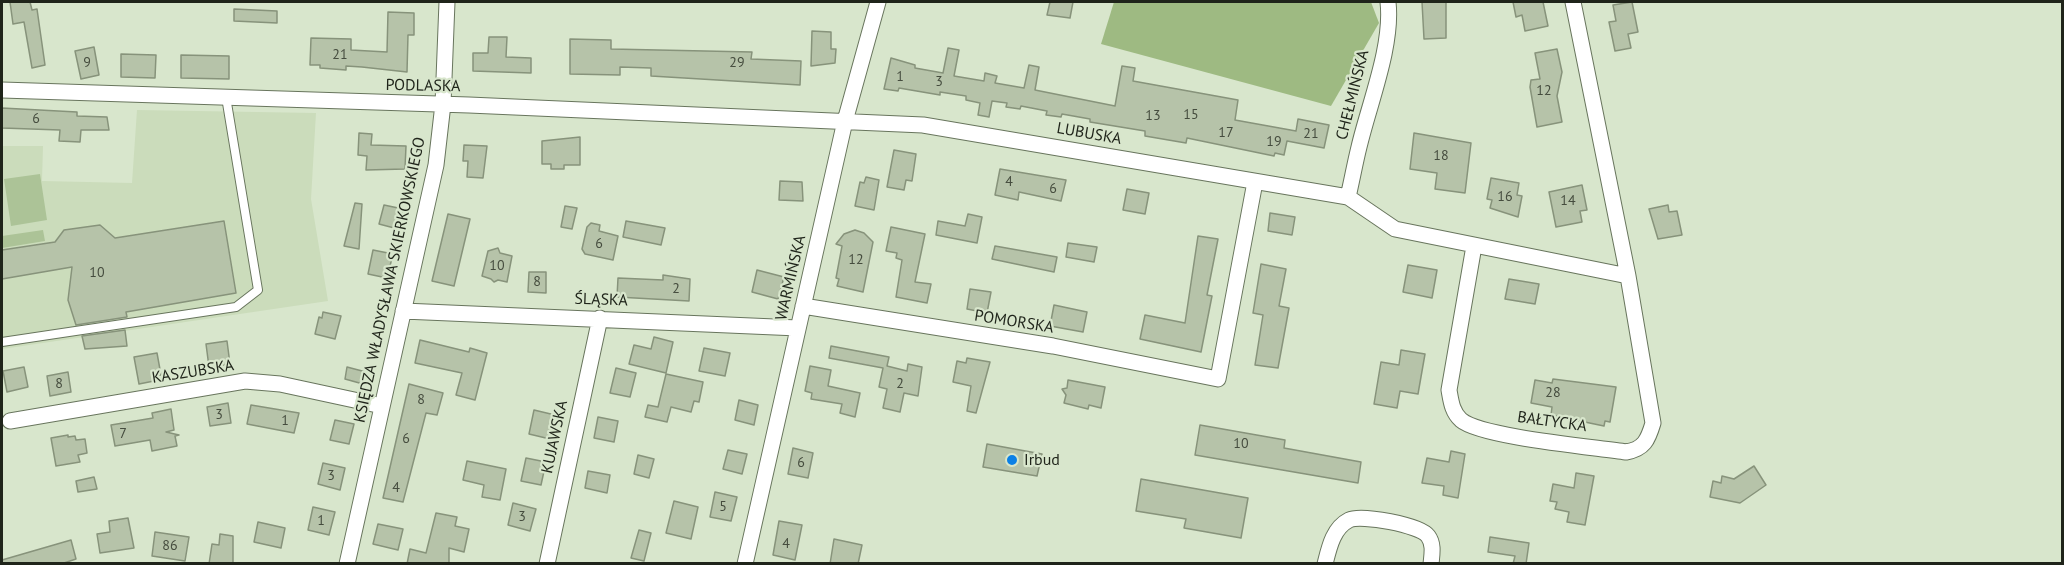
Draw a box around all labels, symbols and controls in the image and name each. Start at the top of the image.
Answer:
house number: 21 [332,47,348,63]
street label: CHEŁMIŃSKA [1333,48,1373,142]
house number: 9 [83,55,91,71]
house number: 29 [729,55,745,71]
house number: 1 [896,69,904,85]
house number: 3 [935,74,943,90]
street label: PODLASKA [385,76,461,96]
house number: 12 [1536,83,1552,99]
house number: 15 [1183,107,1199,123]
house number: 13 [1145,108,1161,124]
house number: 6 [32,111,40,127]
street label: LUBUSKA [1055,119,1123,149]
house number: 17 [1218,125,1234,141]
house number: 21 [1303,126,1319,142]
house number: 19 [1266,134,1282,150]
street label: KSIĘDZA WŁADYSŁAWA SKIERKOWSKIEGO [350,135,430,425]
house number: 18 [1433,148,1449,164]
house number: 4 [1005,174,1013,190]
house number: 6 [1049,181,1057,197]
house number: 16 [1497,189,1513,205]
house number: 14 [1560,193,1576,209]
street label: WARMIŃSKA [772,234,810,322]
house number: 6 [595,236,603,252]
house number: 12 [848,252,864,268]
house number: 10 [489,258,505,274]
house number: 10 [89,265,105,281]
house number: 8 [533,274,541,290]
house number: 2 [672,281,680,297]
street label: ŚLĄSKA [574,289,628,311]
street label: POMORSKA [973,306,1055,338]
street label: KASZUBSKA [151,356,235,388]
house number: 8 [55,376,63,392]
house number: 2 [896,376,904,392]
house number: 28 [1545,385,1561,401]
house number: 8 [417,392,425,408]
street label: KUJAWSKA [538,399,572,475]
house number: 3 [215,407,223,423]
street label: BAŁTYCKA [1516,408,1588,436]
house number: 1 [281,413,289,429]
house number: 7 [119,426,127,442]
house number: 6 [402,431,410,447]
house number: 10 [1233,436,1249,452]
place label: Irbud [1024,450,1060,470]
marker: Irbud [1005,453,1019,467]
house number: 6 [797,455,805,471]
house number: 3 [327,468,335,484]
house number: 4 [392,480,400,496]
house number: 5 [719,499,727,515]
house number: 3 [518,509,526,525]
house number: 1 [317,513,325,529]
house number: 4 [782,536,790,552]
house number: 86 [162,538,178,554]

